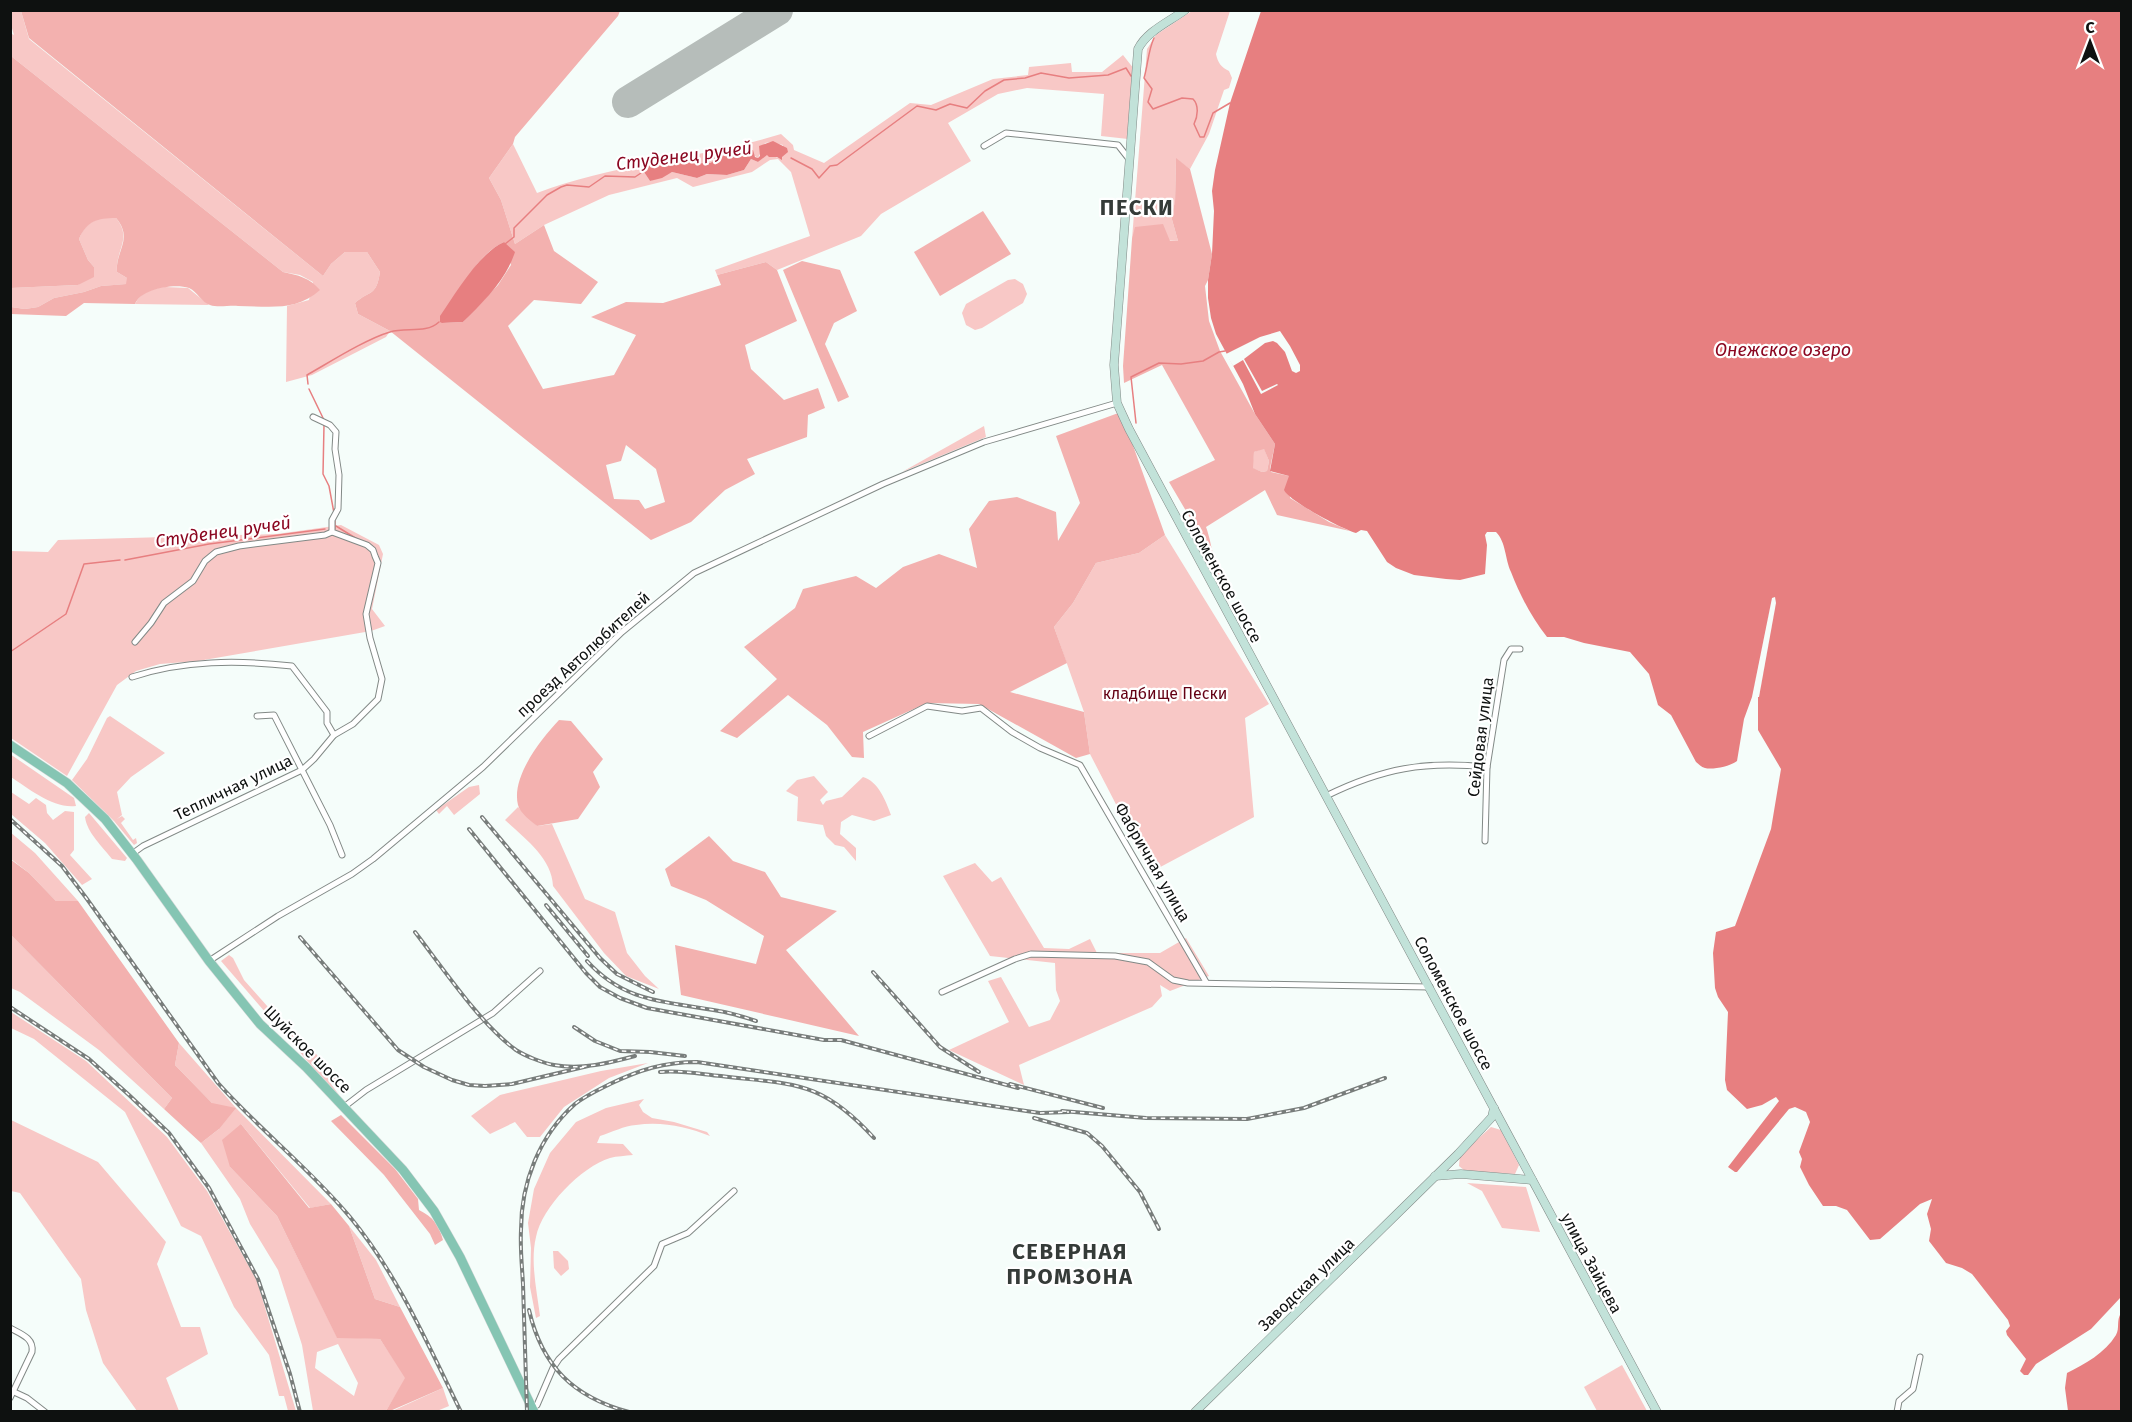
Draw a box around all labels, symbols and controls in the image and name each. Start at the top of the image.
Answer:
north arrow [2060,12,2120,72]
text: С [2085,18,2095,37]
water label: Студенец ручей [615,137,753,175]
district label: ПЕСКИ [1100,194,1174,221]
water label: Онежское озеро [1715,339,1851,361]
street label: Соломенское шоссе [1177,507,1266,646]
water label: Студенец ручей [154,512,292,552]
street label: проезд Автолюбителей [513,588,654,721]
street label: Сейдовая улица [1464,676,1497,798]
park label: кладбище Пески [1103,684,1227,703]
street label: Тепличная улица [171,751,295,824]
street label: Фабричная улица [1111,799,1194,925]
street label: Соломенское шоссе [1410,933,1497,1073]
street label: Шуйское шоссе [260,1002,355,1097]
street label: улица Зайцева [1557,1210,1626,1317]
street label: Заводская улица [1254,1234,1358,1335]
district label: СЕВЕРНАЯ ПРОМЗОНА [1007,1238,1133,1290]

